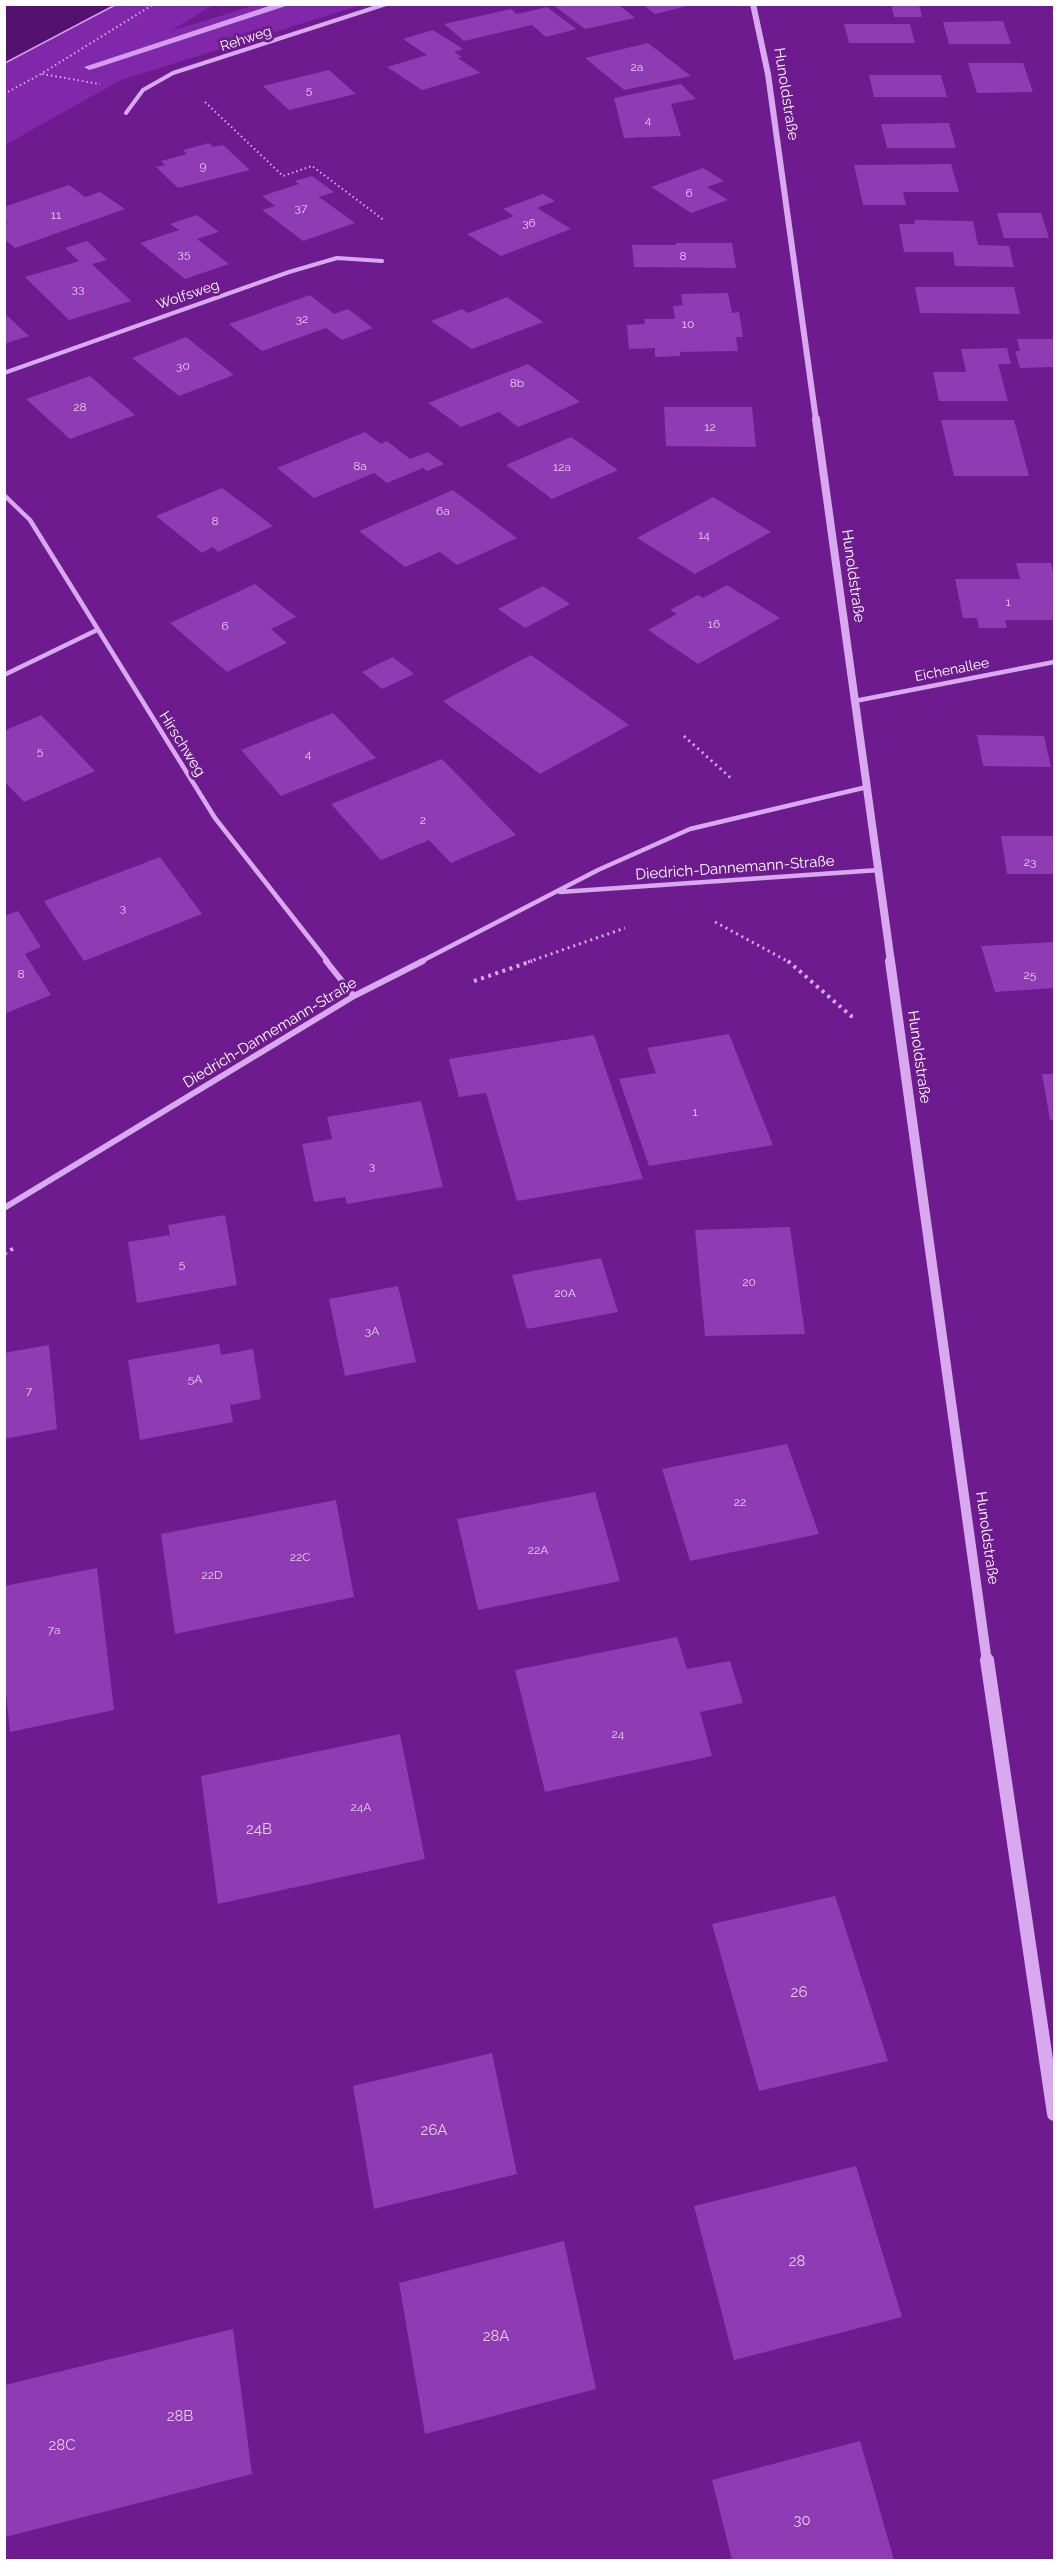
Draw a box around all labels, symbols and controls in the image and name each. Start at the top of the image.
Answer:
street label: Rehweg [218,23,274,55]
street label: Hunoldstraße [770,46,802,142]
house number: 2a [631,60,643,74]
house number: 5 [306,83,312,97]
house number: 4 [645,113,651,127]
house number: 9 [199,159,207,173]
house number: 6 [685,186,693,200]
house number: 37 [295,201,307,215]
house number: 11 [51,208,61,222]
house number: 36 [522,216,536,230]
house number: 35 [178,247,190,261]
house number: 8 [679,249,687,263]
street label: Wolfsweg [154,276,222,314]
house number: 33 [72,282,84,296]
house number: 32 [296,312,308,326]
house number: 10 [682,317,694,331]
house number: 30 [176,359,190,373]
house number: 8b [510,376,524,390]
house number: 28 [73,400,87,414]
house number: 12 [704,420,716,434]
house number: 8a [353,459,367,473]
house number: 12a [553,460,571,474]
house number: 6a [436,504,450,518]
house number: 8 [211,514,219,528]
house number: 14 [698,528,710,542]
street label: Hunoldstraße [838,528,868,624]
house number: 1 [1005,595,1011,609]
house number: 16 [708,617,720,631]
house number: 6 [221,619,229,633]
street label: Eichenallee [913,655,991,685]
street label: Hirschweg [155,708,209,780]
house number: 5 [37,744,43,758]
house number: 4 [305,747,311,761]
house number: 2 [420,813,426,827]
street label: Diedrich-Dannemann-Straße [635,852,835,884]
house number: 23 [1024,855,1036,869]
house number: 3 [120,901,126,915]
house number: 8 [17,967,25,981]
house number: 25 [1024,968,1036,982]
street label: Diedrich-Dannemann-Straße [180,974,360,1092]
street label: Hunoldstraße [904,1009,934,1105]
house number: 1 [692,1105,698,1119]
house number: 3 [369,1159,375,1173]
house number: 5 [179,1257,185,1271]
house number: 20 [742,1275,756,1289]
house number: 20A [554,1286,576,1300]
house number: 3A [365,1324,379,1338]
house number: 5A [188,1372,202,1386]
house number: 7 [26,1384,32,1398]
street label: Hunoldstraße [972,1490,1002,1586]
house number: 22 [734,1495,746,1509]
house number: 22A [528,1543,548,1557]
house number: 22C [290,1550,310,1564]
house number: 22D [201,1568,223,1582]
house number: 7a [48,1623,60,1637]
house number: 24 [612,1727,624,1741]
house number: 24A [351,1800,371,1814]
house number: 24B [246,1820,272,1838]
house number: 26 [791,1983,807,2001]
house number: 26A [421,2121,447,2139]
house number: 28 [789,2252,805,2270]
house number: 28A [483,2327,509,2345]
house number: 28B [167,2407,193,2425]
house number: 28C [49,2436,75,2454]
house number: 30 [793,2511,811,2529]

